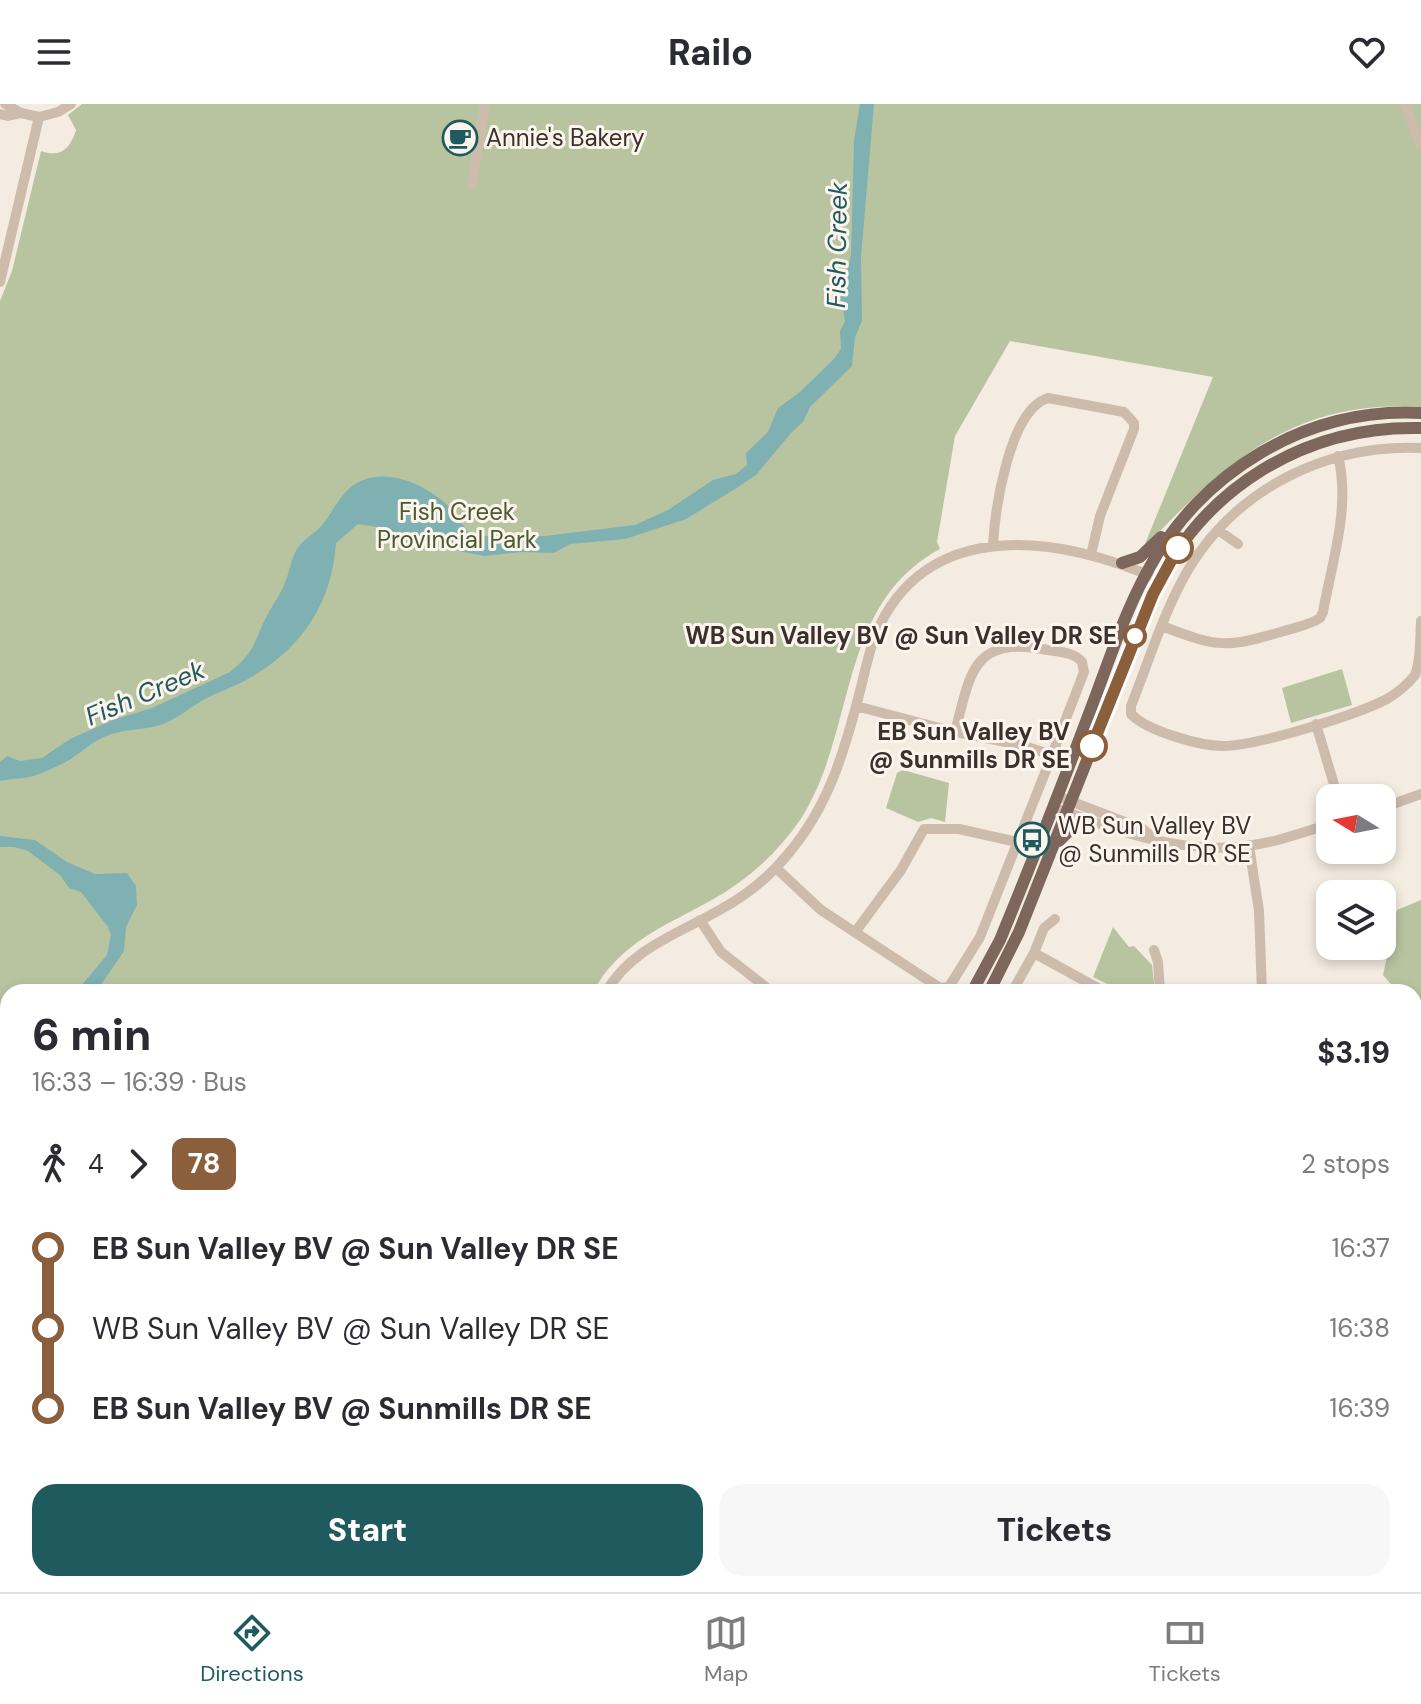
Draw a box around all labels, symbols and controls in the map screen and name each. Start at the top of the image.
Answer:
text: Railo [668,29,753,76]
icon: menu [32,30,76,74]
icon: heart [1345,30,1389,74]
cafe icon: Annie's Bakery [441,119,479,157]
place label: Annie's Bakery [486,122,645,153]
water label: Fish Creek [819,181,855,308]
park label: Fish Creek Provincial Park [377,496,537,555]
unlabelled marker [1163,533,1193,563]
place label: WB Sun Valley BV @ Sun Valley DR SE [685,620,1117,651]
marker: WB Sun Valley BV @ Sun Valley DR SE [1124,625,1146,647]
water label: Fish Creek [80,652,210,733]
place label: EB Sun Valley BV @ Sunmills DR SE [869,716,1070,775]
marker: EB Sun Valley BV @ Sunmills DR SE [1077,731,1107,761]
north arrow [1316,784,1396,864]
map controls [1316,784,1396,960]
place label: WB Sun Valley BV @ Sunmills DR SE [1058,810,1251,869]
bus stop icon: WB Sun Valley BV @ Sunmills DR SE [1013,821,1051,859]
button: layers [1316,880,1396,960]
text: 6 min [32,1006,151,1064]
text: $3.19 [1317,1033,1390,1072]
text: 16:33 – 16:39 · Bus [32,1065,247,1099]
icon: walk [32,1142,76,1186]
icon: forward [116,1142,160,1186]
text: 78 [188,1145,220,1182]
text: 4 [88,1147,104,1181]
text: 2 stops [1301,1147,1390,1181]
text: EB Sun Valley BV @ Sun Valley DR SE [92,1229,619,1268]
text: 16:37 [1331,1231,1390,1265]
text: WB Sun Valley BV @ Sun Valley DR SE [92,1309,610,1348]
text: 16:38 [1329,1311,1390,1345]
text: EB Sun Valley BV @ Sunmills DR SE [92,1389,592,1428]
text: 16:39 [1329,1391,1390,1425]
button: Start [32,1484,703,1576]
button: Tickets [719,1484,1390,1576]
tab: Directions [200,1611,304,1688]
tab: Map [704,1611,748,1688]
tab: Tickets [1149,1611,1221,1688]

